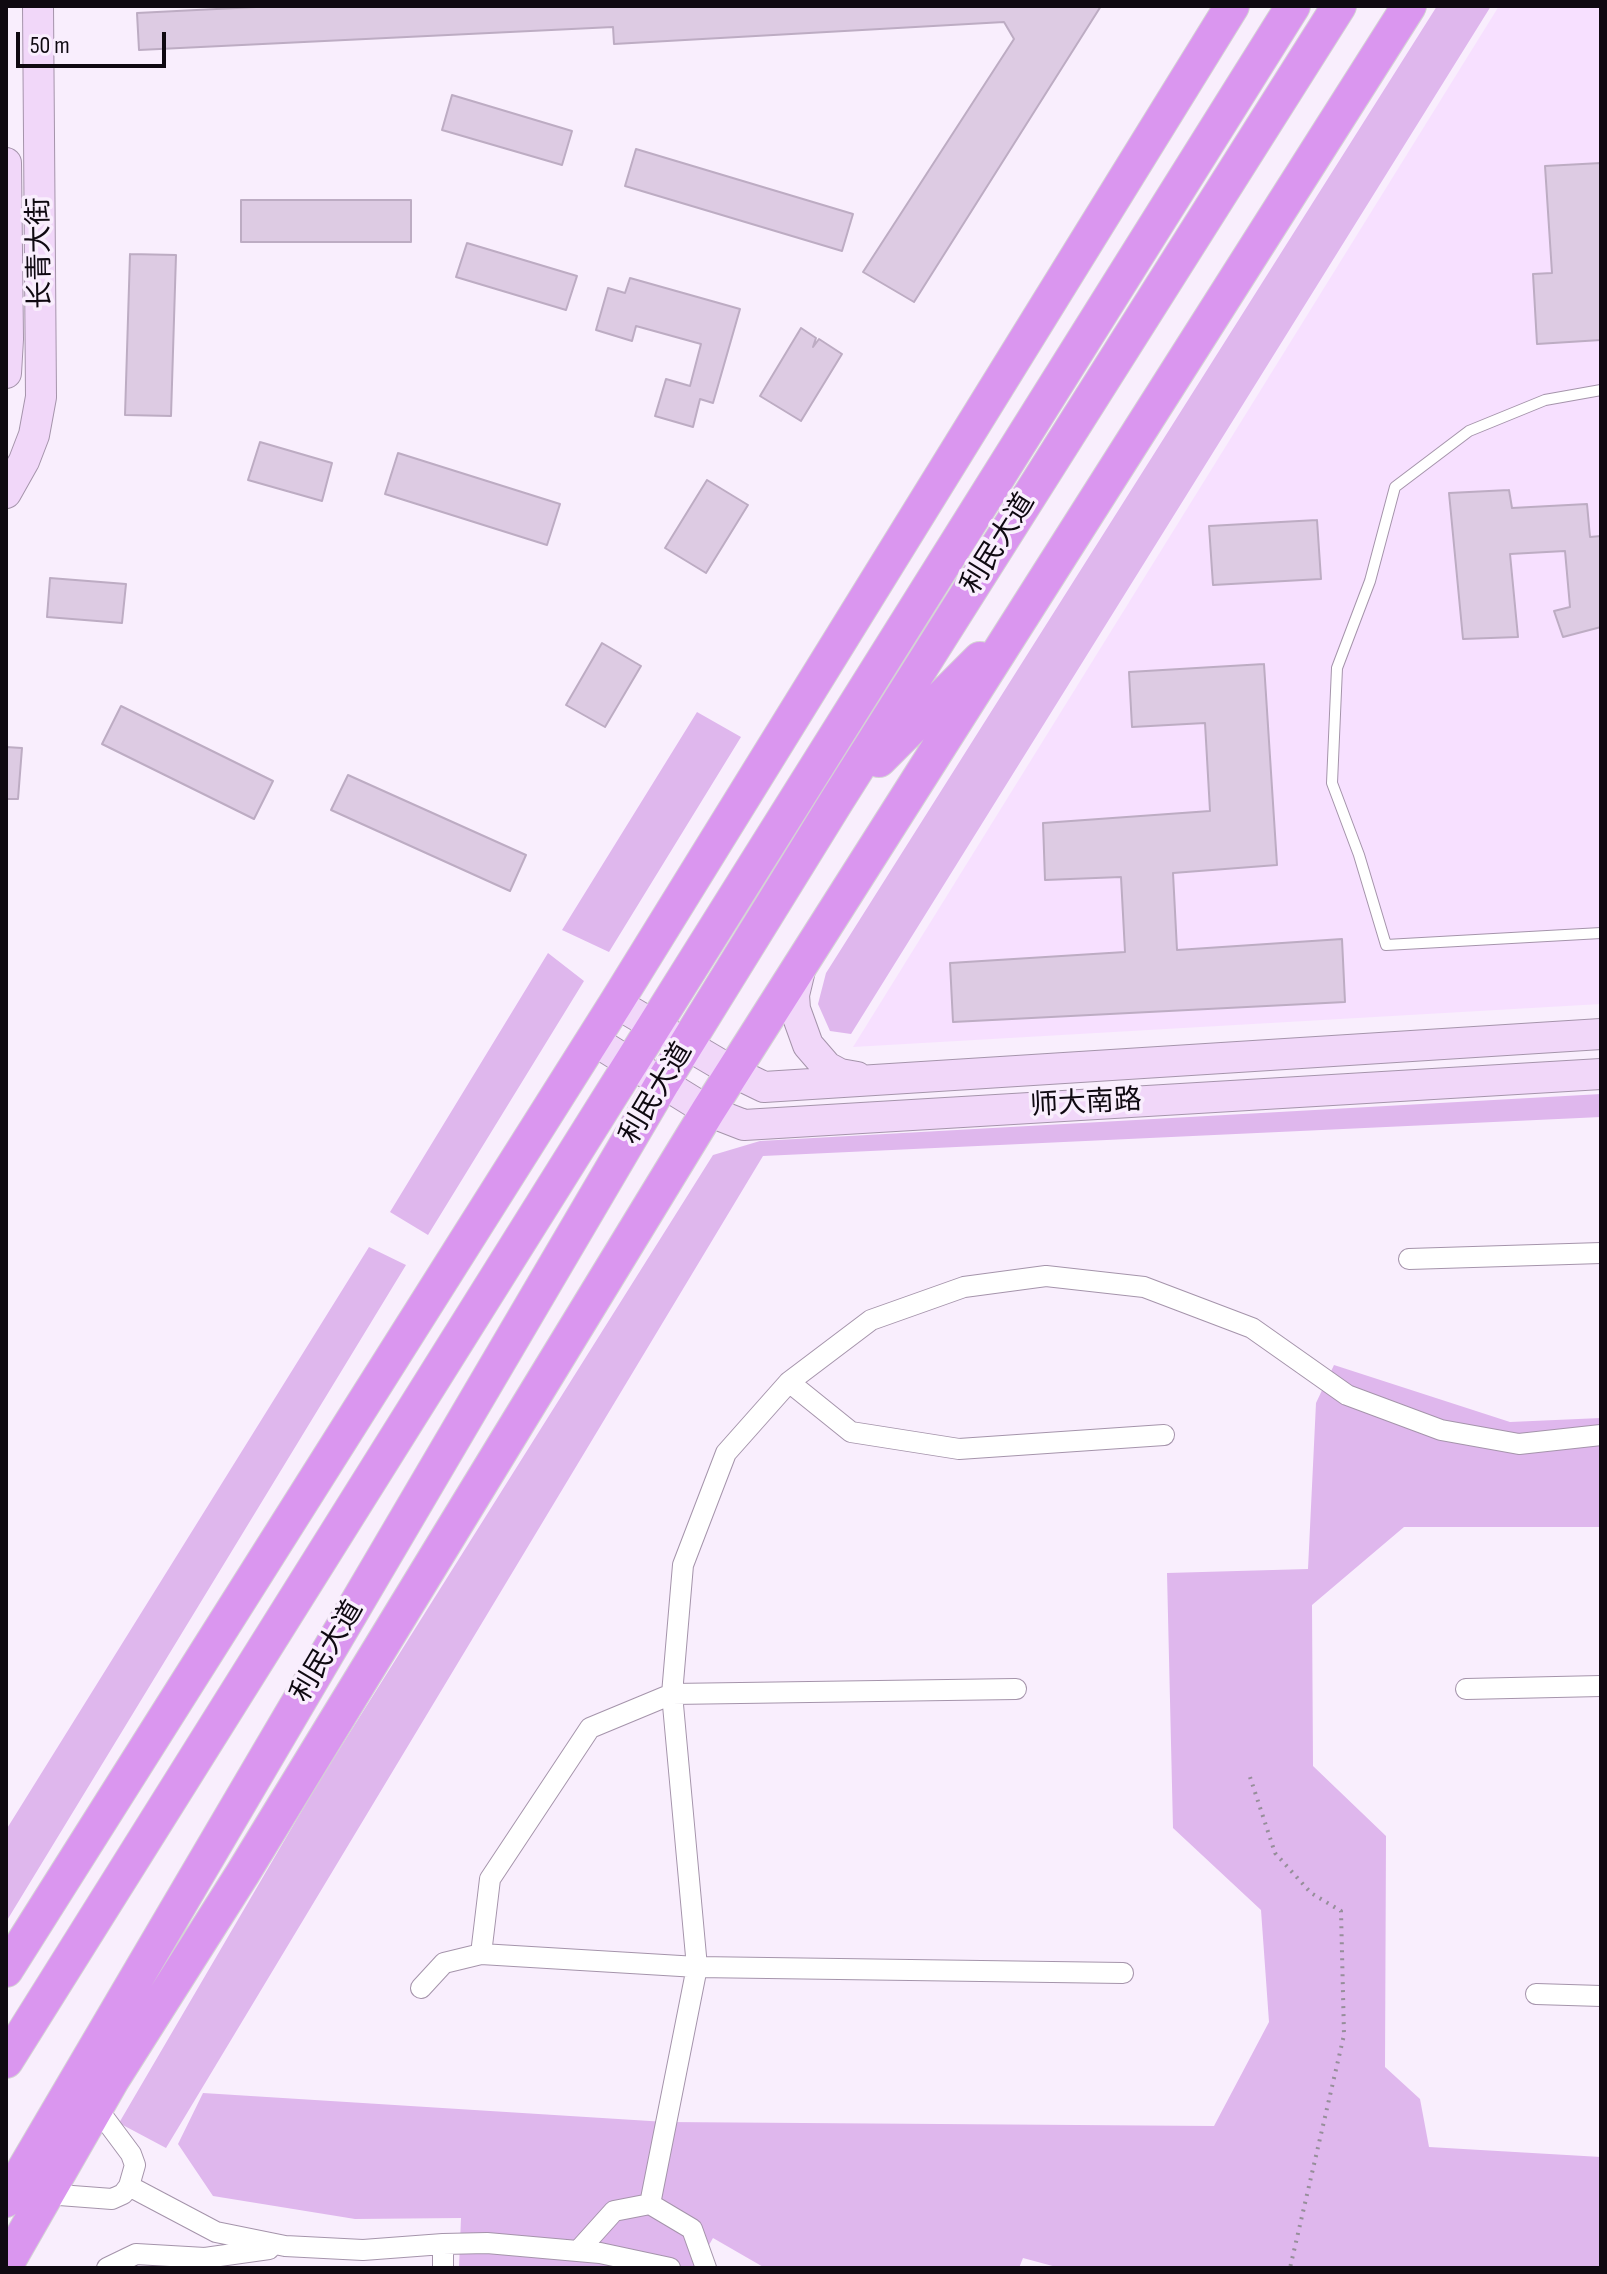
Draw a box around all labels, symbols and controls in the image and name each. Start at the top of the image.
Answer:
scale bar [20,16,170,66]
text: 50 m [30,31,70,60]
street label: 长青大街 [23,197,59,309]
street label: 利民大道 [955,488,1043,600]
street label: 利民大道 [614,1037,700,1151]
street label: 师大南路 [1029,1084,1143,1124]
street label: 利民大道 [285,1595,371,1709]

